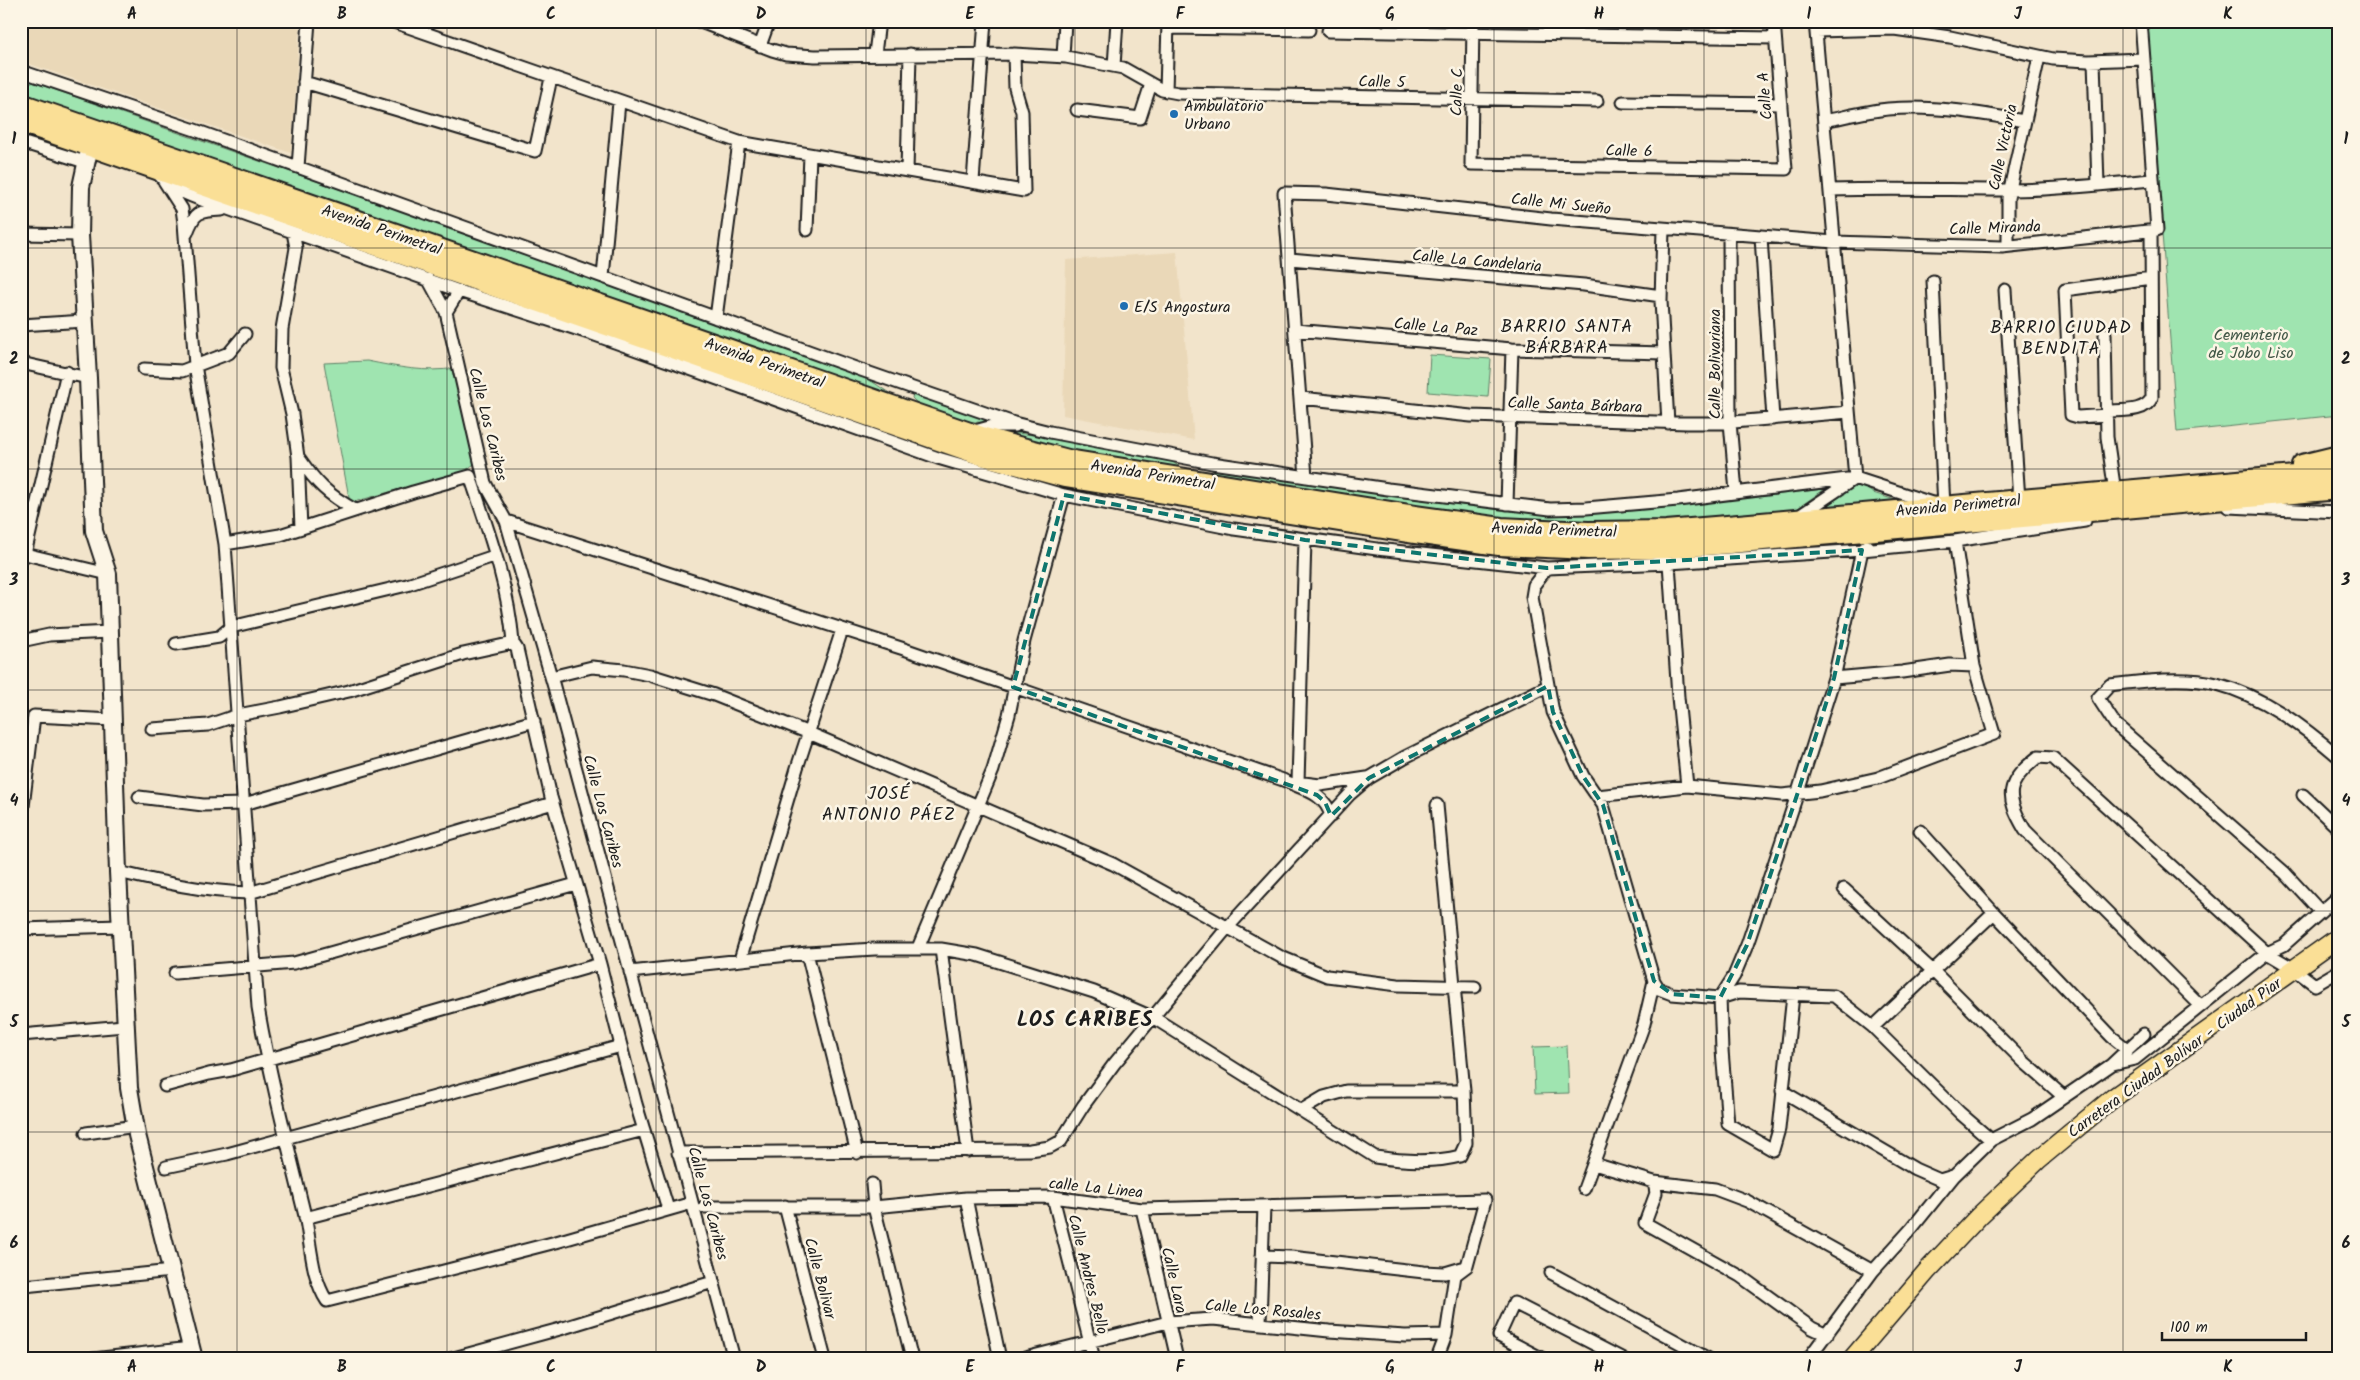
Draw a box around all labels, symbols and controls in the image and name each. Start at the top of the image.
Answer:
text: A [127,2,137,27]
text: B [337,2,347,27]
text: C [546,2,556,27]
text: D [756,2,767,27]
text: E [966,2,976,27]
text: F [1176,2,1186,27]
text: G [1385,2,1395,27]
text: H [1594,2,1604,27]
text: I [1807,2,1812,27]
text: J [2014,2,2023,27]
text: K [2223,2,2233,27]
street label: Calle C [1445,68,1470,116]
street label: Calle 5 [1358,70,1407,95]
street label: Calle A [1751,70,1780,121]
place label: Ambulatorio Urbano [1184,94,1264,137]
street label: Calle Victoria [1982,102,2025,193]
marker: Ambulatorio Urbano [1168,108,1180,120]
text: 1 [12,127,17,152]
text: 1 [2344,127,2349,152]
street label: Calle 6 [1605,139,1653,164]
street label: Calle Mi Sueño [1510,187,1612,222]
street label: Avenida Perimetral [318,198,445,263]
street label: Calle Miranda [1949,214,2041,243]
street label: Calle La Candelaria [1411,243,1543,280]
place label: E/S Angostura [1134,295,1231,320]
marker: E/S Angostura [1118,300,1130,312]
street label: Calle Bolivariana [1703,309,1728,419]
street label: Calle La Paz [1393,311,1479,344]
district label: BARRIO SANTA BÁRBARA [1501,313,1633,363]
district label: BARRIO CIUDAD BENDITA [1990,314,2132,364]
park label: Cementerio de Jobo Liso [2208,323,2294,366]
street label: Avenida Perimetral [701,331,828,396]
text: 2 [9,347,19,372]
text: 2 [2341,347,2351,372]
street label: Calle Los Caribes [461,365,514,484]
street label: Calle Santa Bárbara [1507,391,1643,420]
street label: Avenida Perimetral [1089,453,1217,498]
street label: Avenida Perimetral [1894,489,2022,524]
street label: Avenida Perimetral [1491,516,1617,545]
text: 3 [9,568,19,593]
text: 3 [2341,568,2351,593]
street label: Calle Los Caribes [575,752,630,871]
district label: JOSÉ ANTONIO PÁEZ [822,780,956,830]
text: 4 [10,789,19,814]
text: 4 [2342,789,2351,814]
street label: Carretera Ciudad Bolívar - Ciudad Piar [2063,971,2289,1145]
district label: LOS CARIBES [1017,1004,1153,1037]
text: 5 [9,1010,20,1035]
text: 5 [2341,1010,2352,1035]
street label: Calle Los Caribes [680,1144,735,1263]
street label: calle La Linea [1048,1171,1144,1206]
street label: Calle Andres Bello [1061,1212,1115,1337]
text: 6 [10,1231,19,1256]
text: 6 [2342,1231,2351,1256]
street label: Calle Bolivar [797,1235,843,1323]
street label: Calle Lara [1154,1245,1193,1316]
street label: Calle Los Rosales [1204,1293,1322,1328]
scale bar [2162,1310,2306,1342]
text: 100 m [2170,1316,2208,1340]
text: A [127,1355,137,1380]
text: B [337,1355,347,1380]
text: C [546,1355,556,1380]
text: D [756,1355,767,1380]
text: E [966,1355,976,1380]
text: F [1176,1355,1186,1380]
text: G [1385,1355,1395,1380]
text: H [1594,1355,1604,1380]
text: I [1807,1355,1812,1380]
text: J [2014,1355,2023,1380]
text: K [2223,1355,2233,1380]

